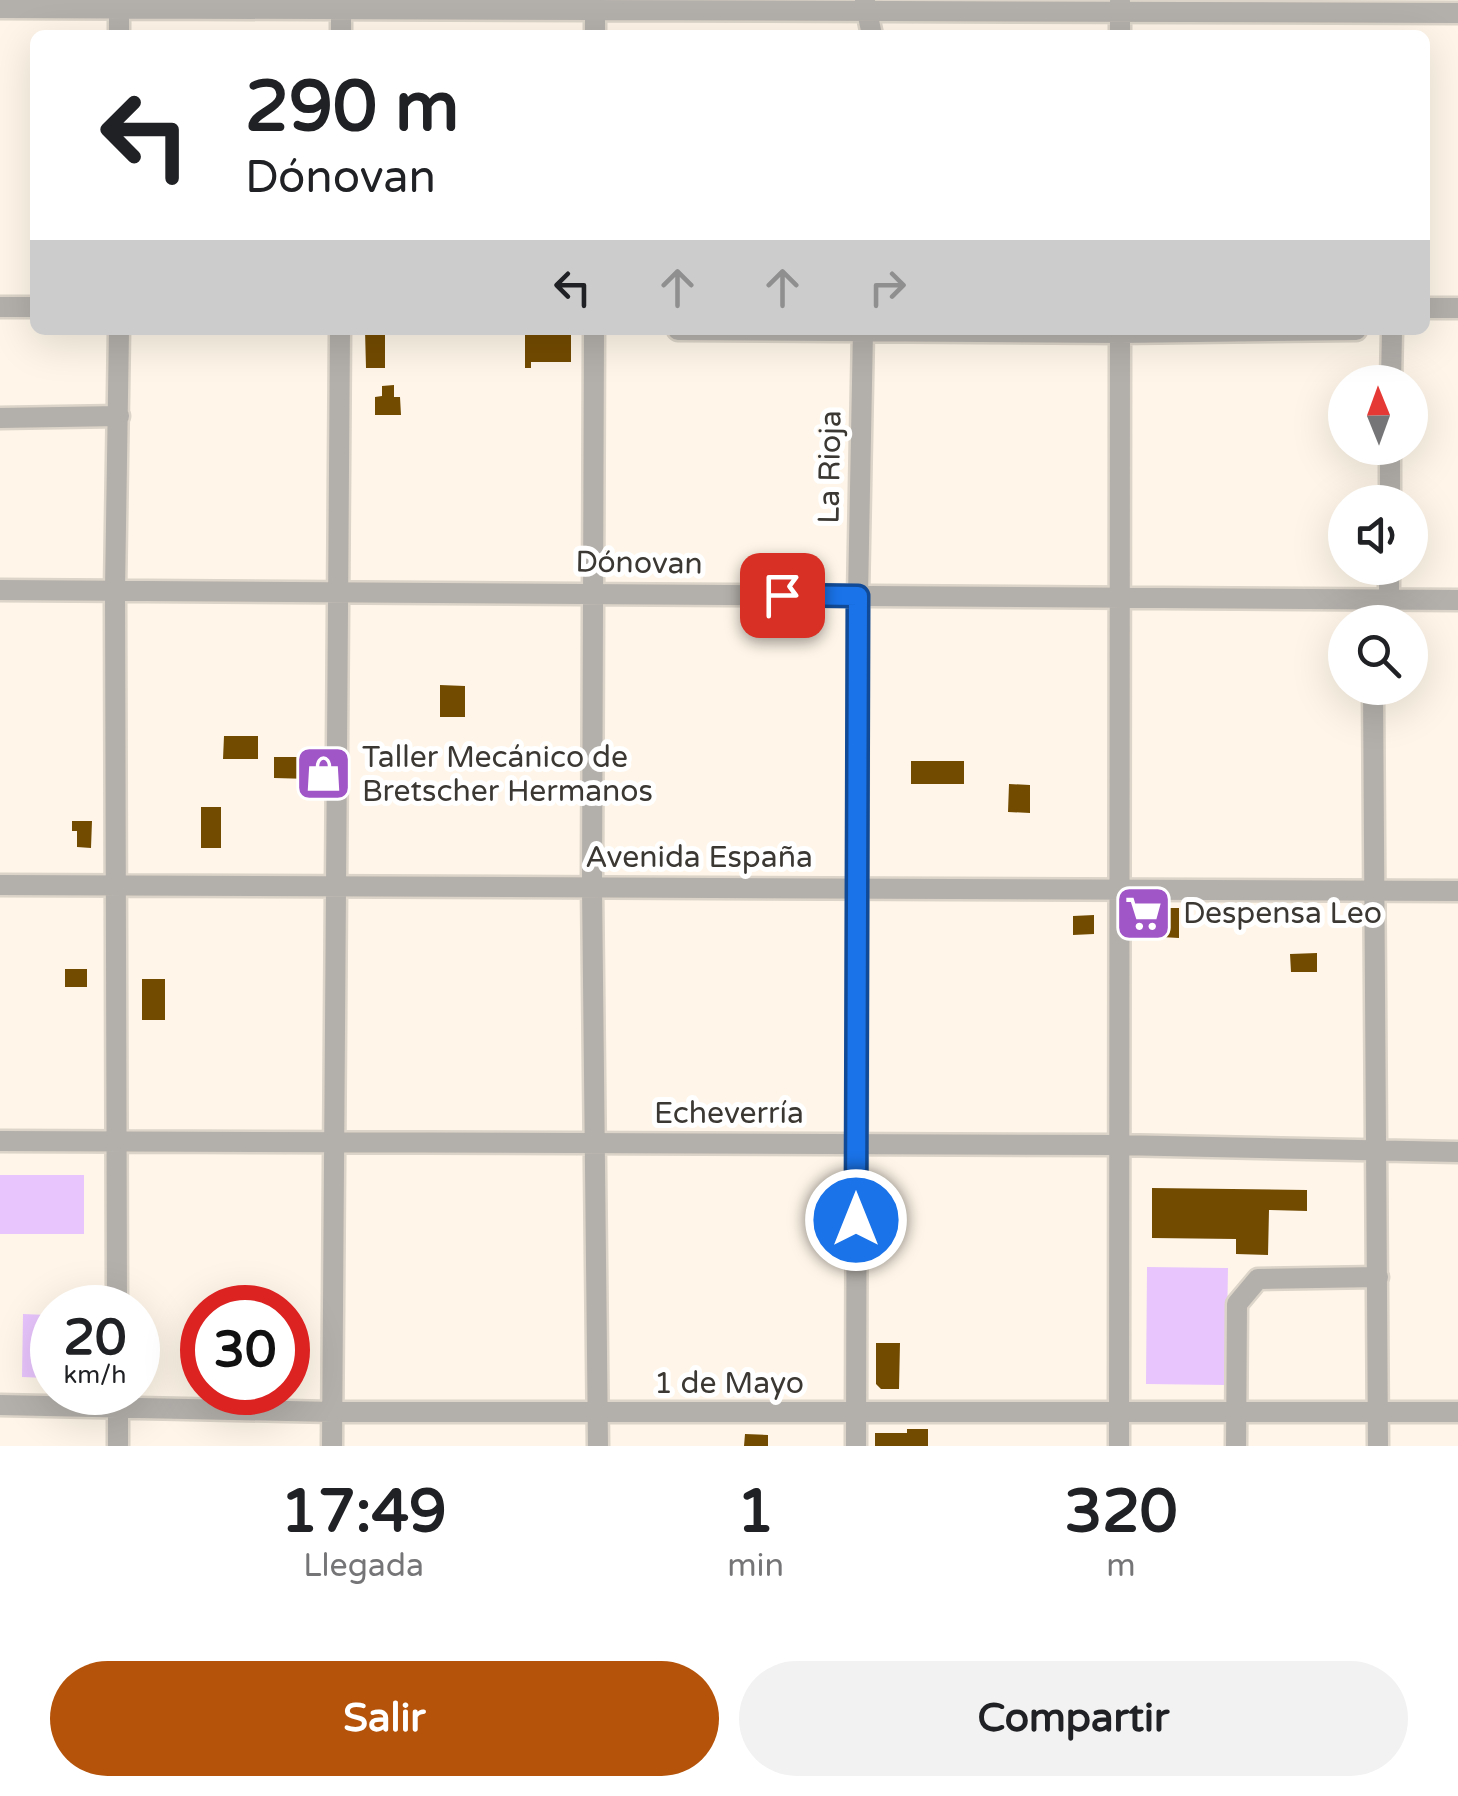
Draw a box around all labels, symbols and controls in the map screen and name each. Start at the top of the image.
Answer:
text: 290 m [245,66,459,150]
icon: left [80,70,210,200]
text: Dónovan [245,151,436,205]
icon: left [545,260,600,315]
icon: ahead [650,260,705,315]
icon: ahead [755,260,810,315]
icon: right [860,260,915,315]
north arrow [1328,365,1428,465]
map controls [1328,365,1428,705]
street label: La Rioja [811,410,849,524]
button: sound [1328,485,1428,585]
street label: Dónovan [575,543,703,583]
pin [740,553,825,638]
icon: arrive [755,568,810,623]
button: search [1328,605,1428,705]
place label: Taller Mecánico de Bretscher Hermanos [362,739,653,810]
shop icon: Taller Mecánico de Bretscher Hermanos [293,744,353,804]
street label: Avenida España [585,839,813,876]
supermarket icon: Despensa Leo [1114,883,1174,943]
place label: Despensa Leo [1183,895,1382,932]
street label: Echeverría [654,1095,804,1132]
position arrow [804,1168,908,1272]
speed limit sign: 30 [180,1285,310,1415]
text: 20 [64,1308,126,1368]
text: km/h [64,1360,126,1390]
street label: 1 de Mayo [654,1365,804,1402]
text: 17:49 [280,1476,447,1548]
text: 1 [737,1476,774,1548]
text: 320 [1064,1476,1178,1548]
text: Llegada [303,1547,424,1585]
text: min [727,1547,784,1585]
text: m [1106,1547,1136,1585]
button: Salir [50,1661,719,1776]
button: Compartir [739,1661,1408,1776]

